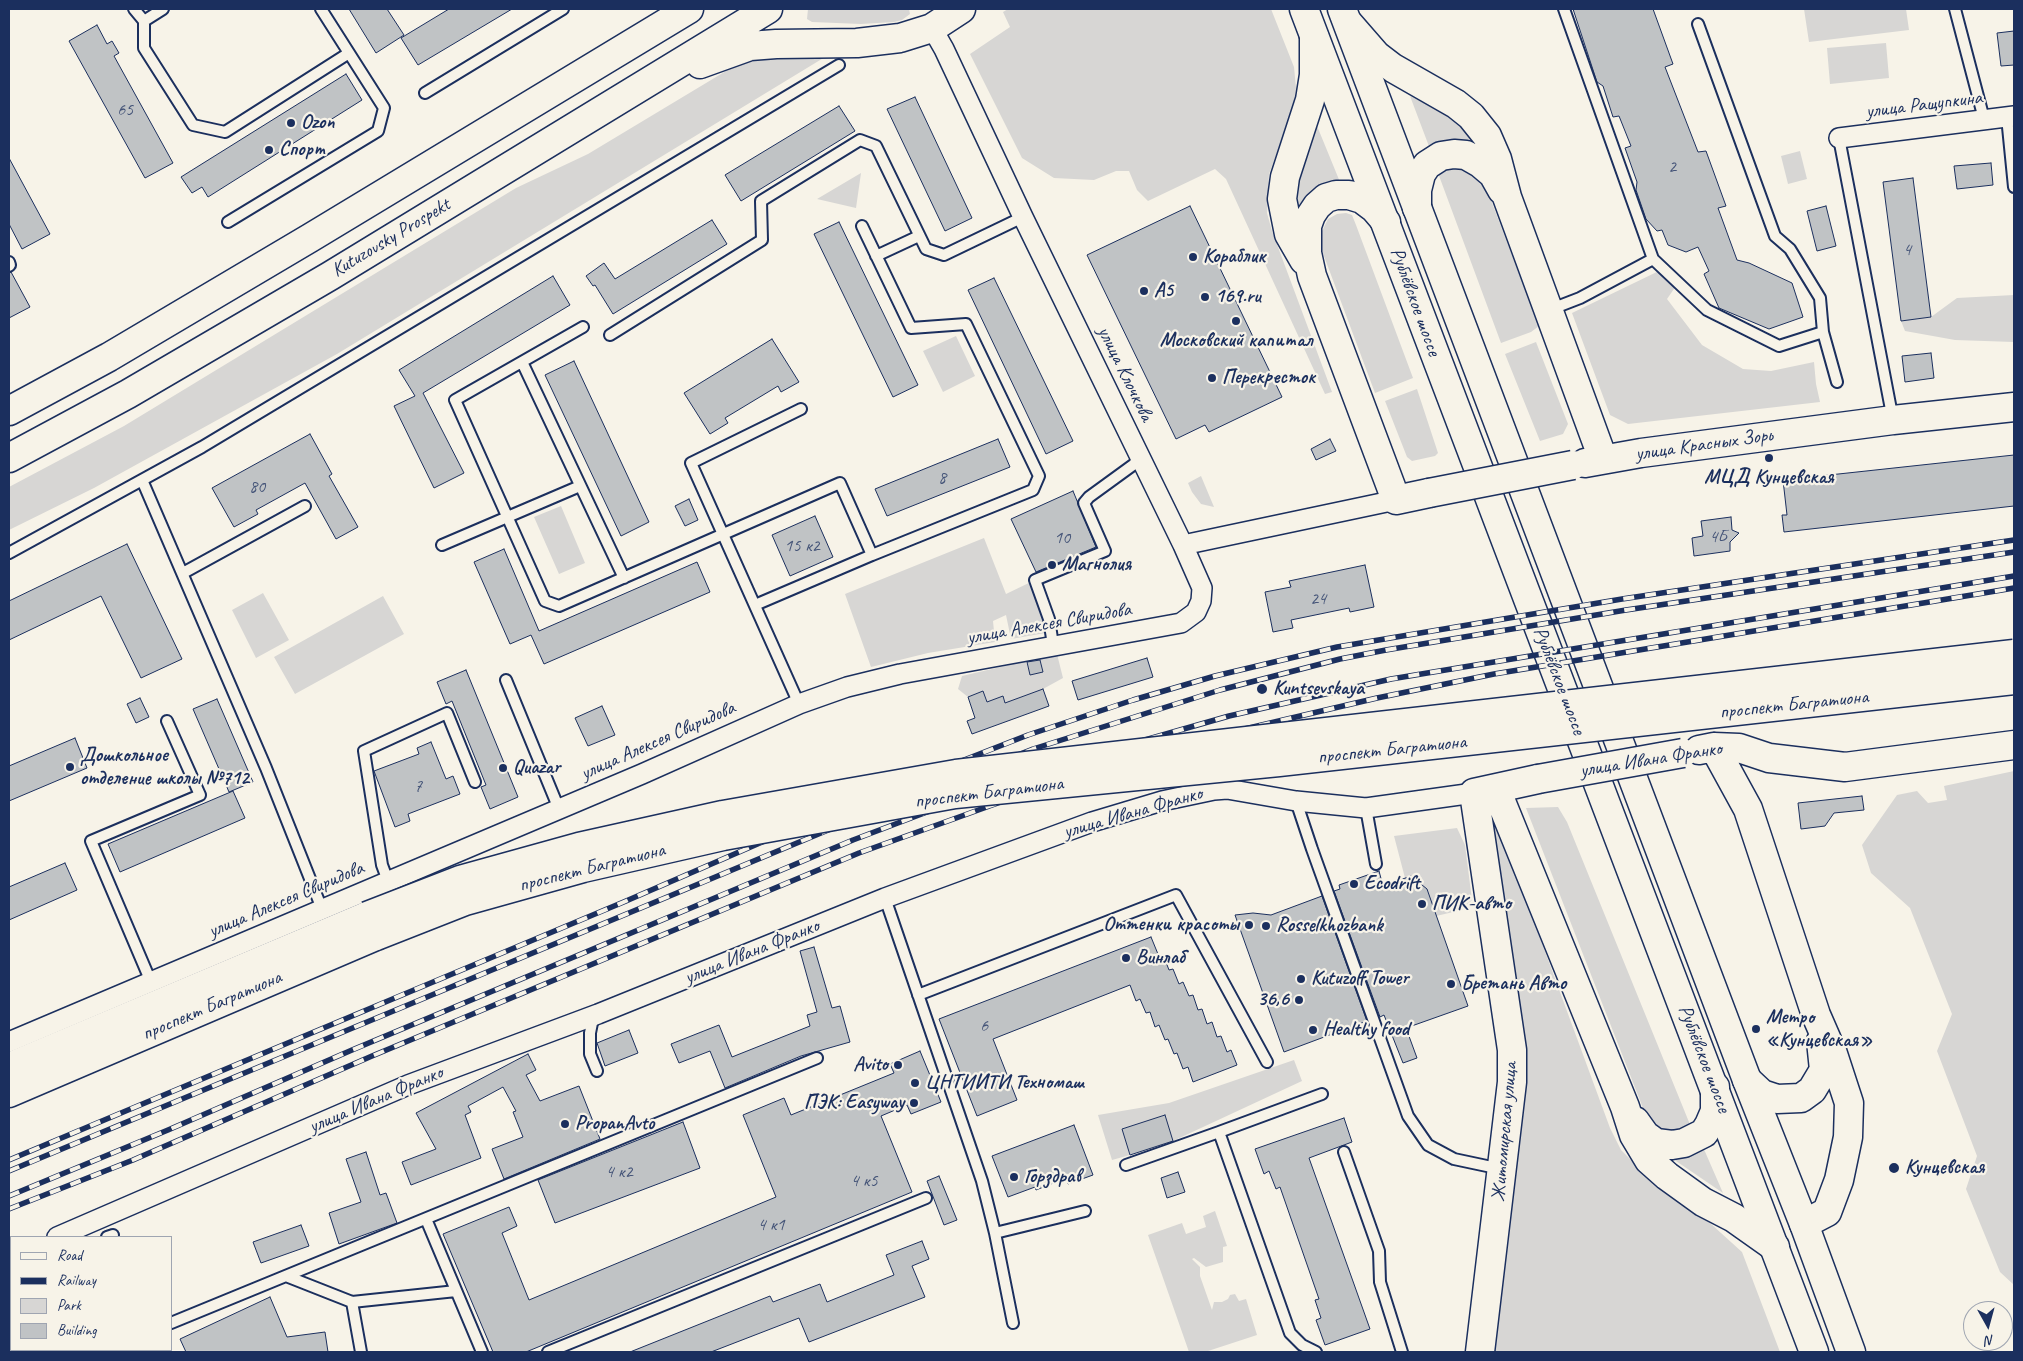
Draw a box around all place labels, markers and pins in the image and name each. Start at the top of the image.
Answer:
place label: Ozon [301,111,334,135]
marker: Ozon [285,117,297,129]
place label: Спорт [279,138,325,162]
marker: Спорт [263,144,275,156]
place label: Кораблик [1203,245,1265,269]
marker: Кораблик [1187,251,1199,263]
place label: А5 [1154,279,1173,303]
marker: А5 [1138,285,1150,297]
place label: 169.ru [1215,285,1261,309]
marker: 169.ru [1199,291,1211,303]
marker: Московский капитал [1230,315,1242,327]
place label: Московский капитал [1160,329,1312,353]
place label: Перекресток [1222,366,1315,390]
marker: Перекресток [1206,372,1218,384]
marker: МЦД Кунцевская [1763,452,1775,464]
place label: МЦД Кунцевская [1704,466,1834,490]
place label: Магнолия [1062,553,1131,577]
marker: Магнолия [1046,559,1058,571]
place label: Kuntsevskaya [1273,677,1364,701]
marker: Kuntsevskaya [1255,682,1269,696]
place label: Дошкольное отделение школы №712 [80,744,249,791]
place label: Quazar [513,756,560,780]
marker: Дошкольное отделение школы №712 [64,761,76,773]
marker: Quazar [497,762,509,774]
place label: Ecodrift [1364,872,1420,896]
marker: Ecodrift [1348,878,1360,890]
place label: ПИК-авто [1432,892,1511,916]
marker: ПИК-авто [1416,898,1428,910]
place label: Оттенки красоты [1103,913,1239,937]
place label: Rosselkhozbank [1276,914,1383,938]
marker: Оттенки красоты [1243,919,1255,931]
marker: Rosselkhozbank [1260,920,1272,932]
place label: Винлаб [1136,946,1185,970]
marker: Винлаб [1120,952,1132,964]
place label: Kutuzoff Tower [1311,967,1408,991]
place label: Бретань Авто [1461,972,1566,996]
marker: Kutuzoff Tower [1295,973,1307,985]
marker: Бретань Авто [1445,978,1457,990]
place label: 36,6 [1257,988,1289,1012]
marker: 36,6 [1293,994,1305,1006]
place label: Метро «Кунцевская» [1766,1006,1872,1053]
place label: Healthy food [1323,1018,1409,1042]
marker: Метро «Кунцевская» [1750,1023,1762,1035]
marker: Healthy food [1307,1024,1319,1036]
place label: Avito [853,1053,888,1077]
marker: Avito [892,1059,904,1071]
place label: ЦНТИИТИ Техномаш [925,1071,1084,1095]
marker: ЦНТИИТИ Техномаш [909,1077,921,1089]
place label: ПЭК: Easyway [804,1091,904,1115]
marker: ПЭК: Easyway [908,1097,920,1109]
place label: PropanAvto [575,1112,654,1136]
marker: PropanAvto [559,1118,571,1130]
place label: Кунцевская [1905,1156,1984,1180]
marker: Кунцевская [1887,1161,1901,1175]
place label: Горздрав [1024,1165,1081,1189]
marker: Горздрав [1008,1171,1020,1183]

